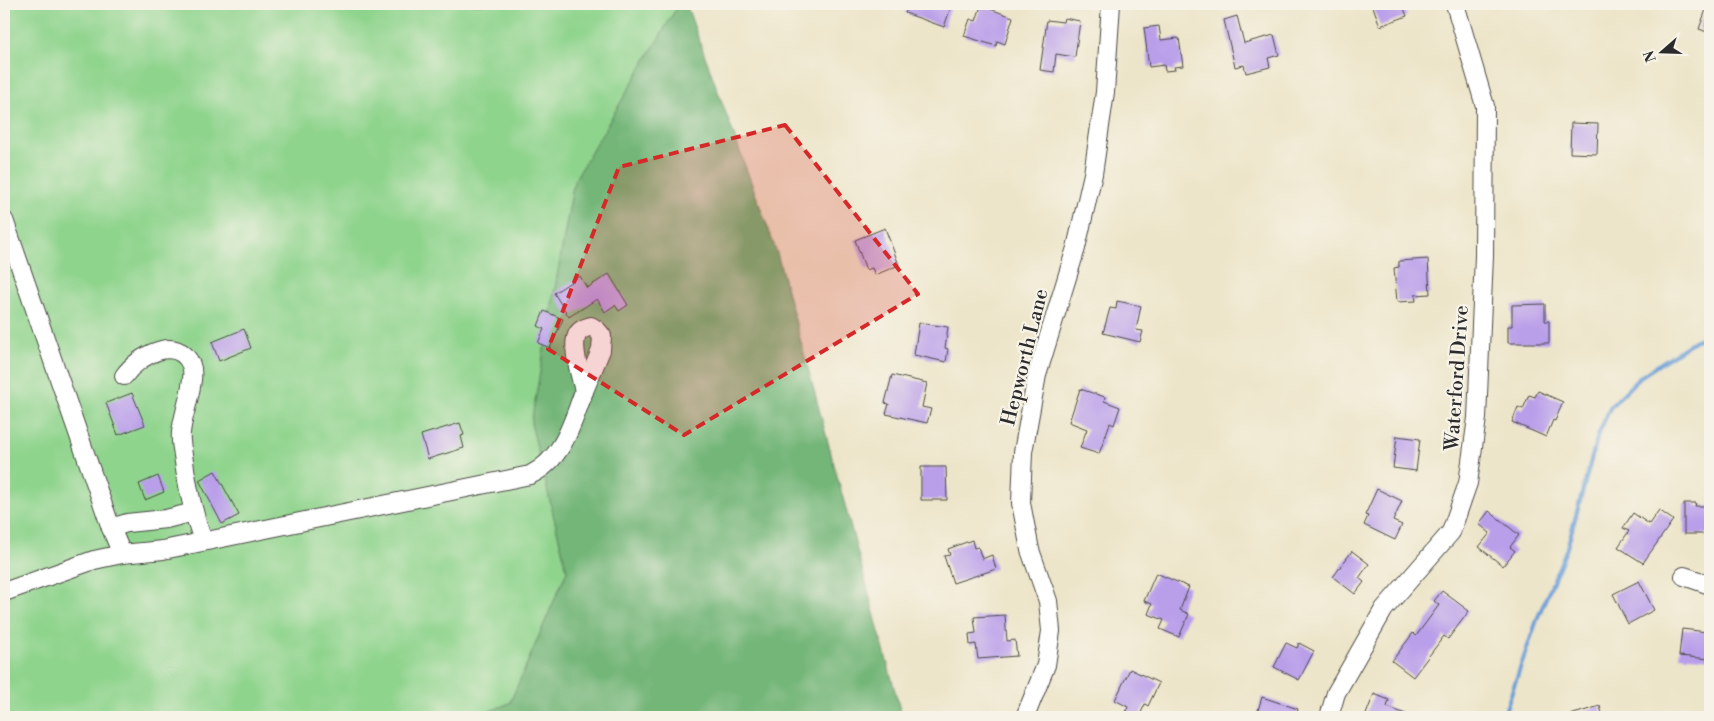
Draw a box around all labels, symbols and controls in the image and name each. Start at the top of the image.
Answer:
north arrow [1636,28,1686,78]
text: N [1640,48,1661,64]
street label: Hepworth Lane [996,286,1055,428]
street label: Waterford Drive [1440,304,1475,453]

